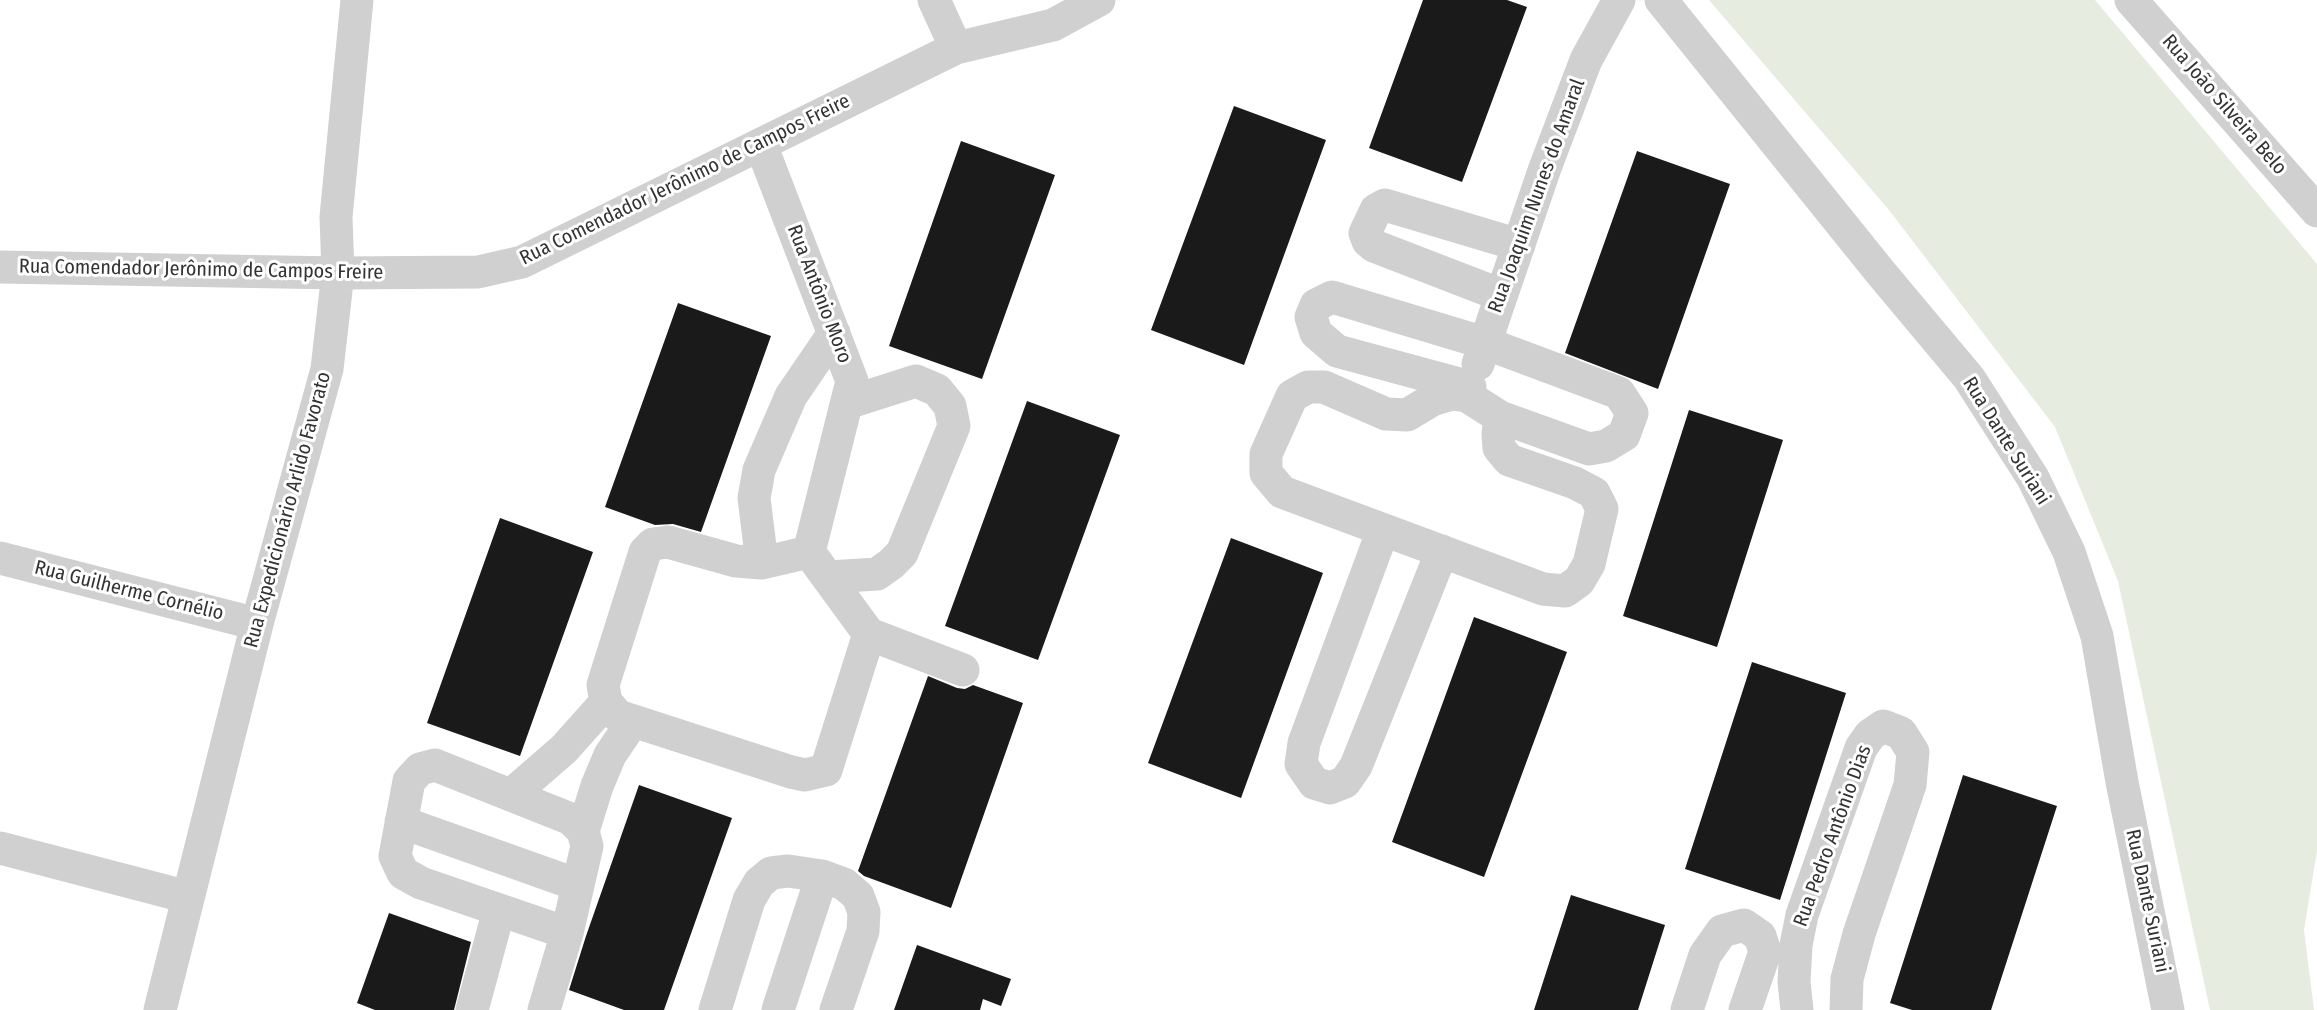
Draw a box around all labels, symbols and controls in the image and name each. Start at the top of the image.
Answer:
street label: Rua João Silveira Belo [2157,30,2291,180]
street label: Rua Joaquim Nunes do Amaral [1484,76,1590,316]
street label: Rua Comendador Jerônimo de Campos Freire [516,89,854,271]
street label: Rua Antônio Moro [782,221,856,367]
street label: Rua Comendador Jerônimo de Campos Freire [19,255,383,285]
street label: Rua Expedicionário Arlido Favorato [240,369,336,651]
street label: Rua Dante Suriani [1957,373,2055,509]
street label: Rua Guilherme Cornélio [32,556,226,626]
street label: Rua Pedro Antônio Dias [1789,742,1877,930]
street label: Rua Dante Suriani [2120,827,2174,975]

